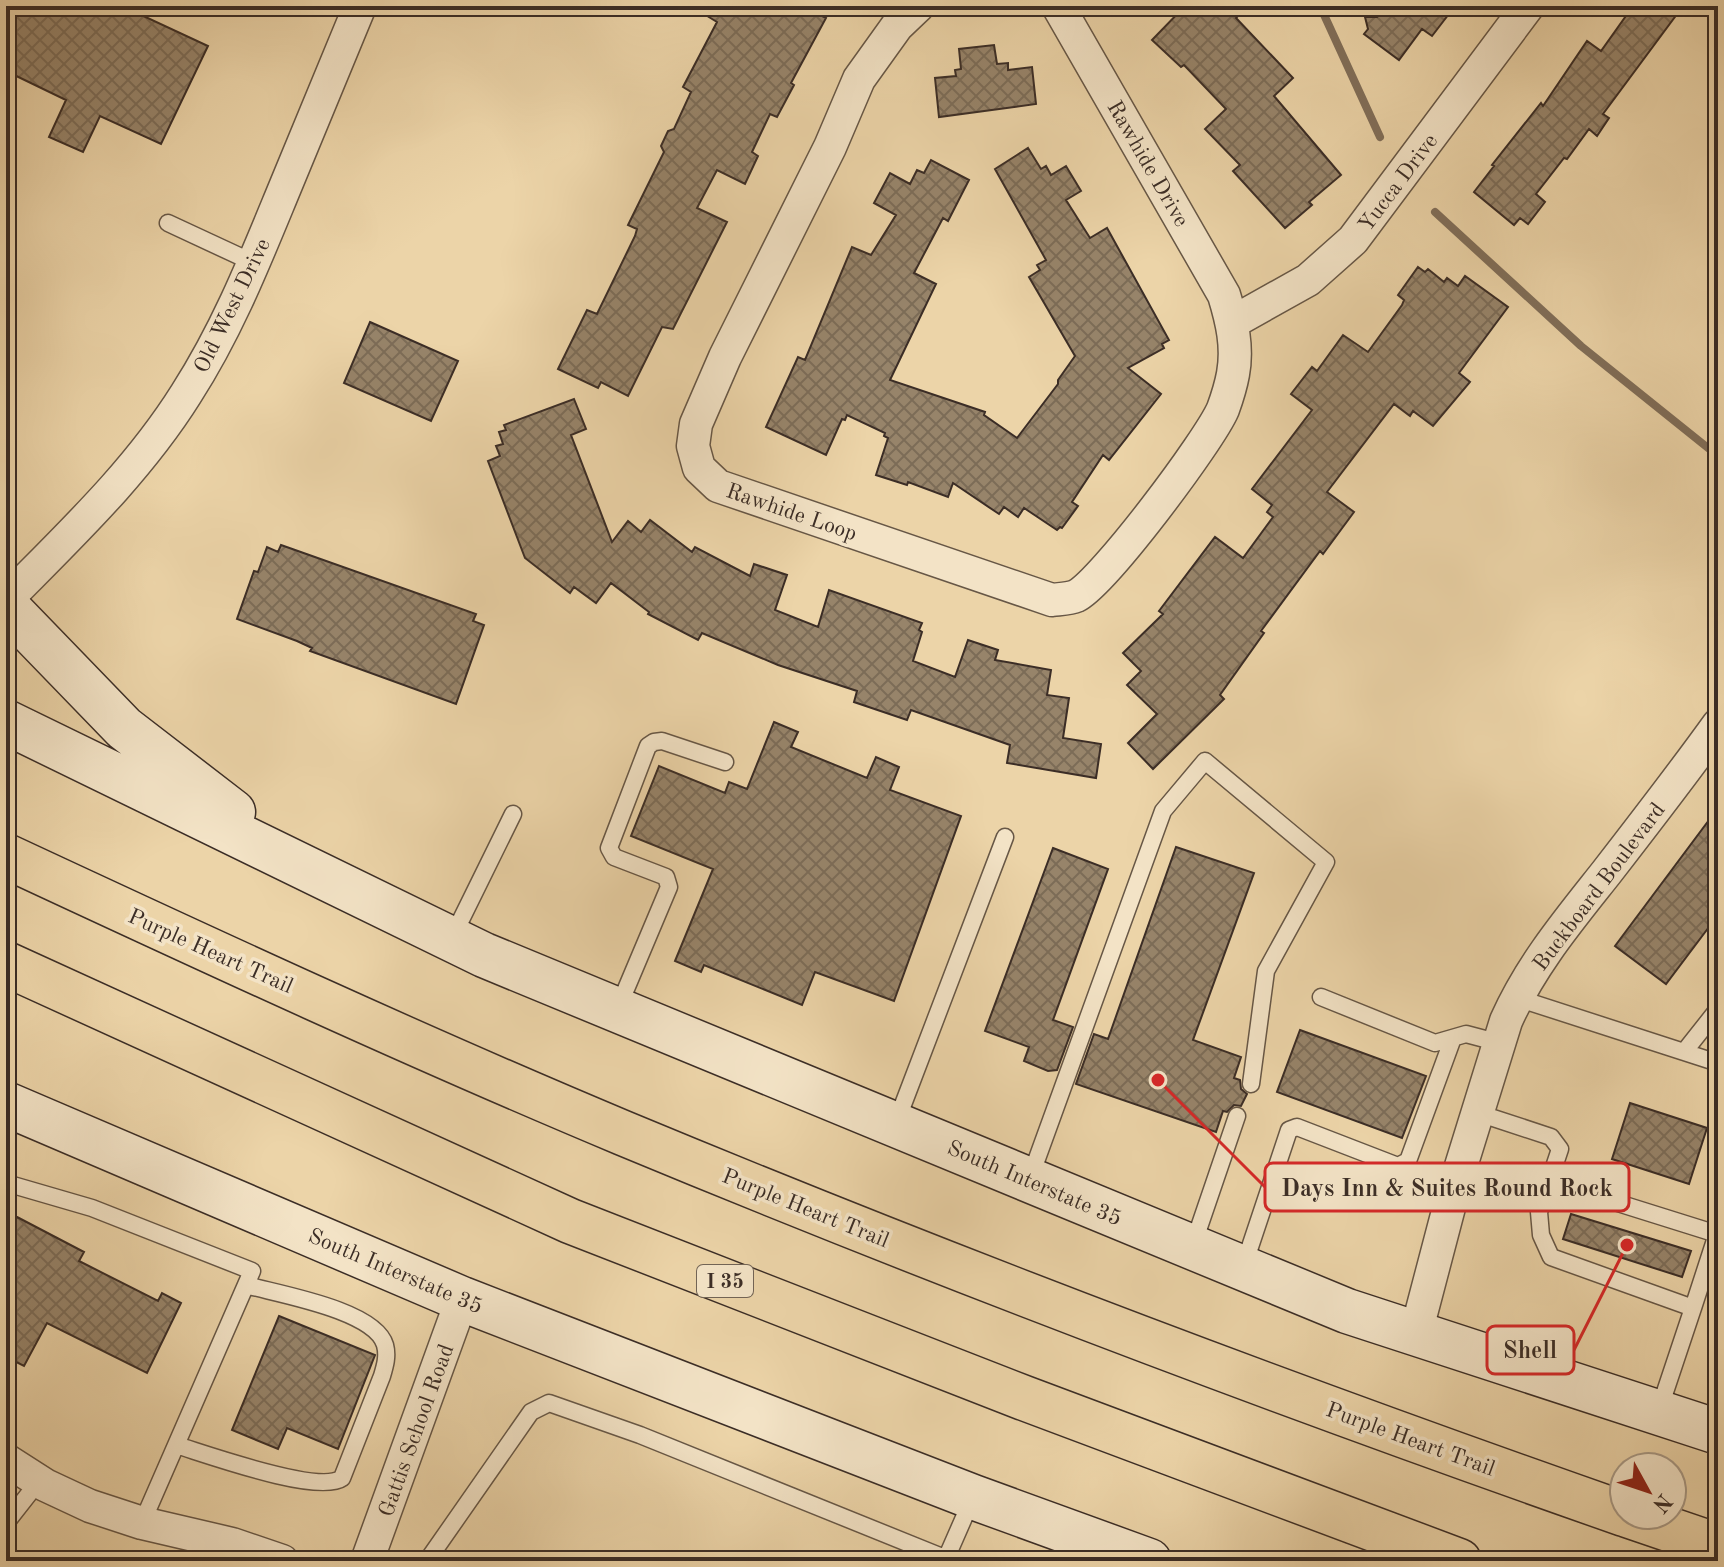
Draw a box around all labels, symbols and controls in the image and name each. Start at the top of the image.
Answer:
street label: Rawhide Drive [1102,97,1192,231]
street label: Yucca Drive [1355,130,1442,236]
street label: Old West Drive [191,235,275,377]
street label: Rawhide Loop [723,480,860,546]
street label: Buckboard Boulevard [1529,799,1670,975]
street label: Purple Heart Trail [124,906,296,998]
street label: South Interstate 35 [944,1137,1125,1231]
callout: Days Inn & Suites Round Rock [1265,1163,1629,1211]
street label: Purple Heart Trail [719,1165,892,1252]
text: Days Inn & Suites Round Rock [1281,1178,1613,1202]
street label: South Interstate 35 [305,1225,486,1319]
road number: I 35 [697,1265,753,1297]
callout: Shell [1487,1326,1574,1374]
text: Shell [1503,1340,1557,1364]
street label: Gattis School Road [375,1341,458,1520]
street label: Purple Heart Trail [1323,1399,1498,1481]
north arrow [1608,1451,1688,1531]
text: N [1648,1489,1676,1516]

